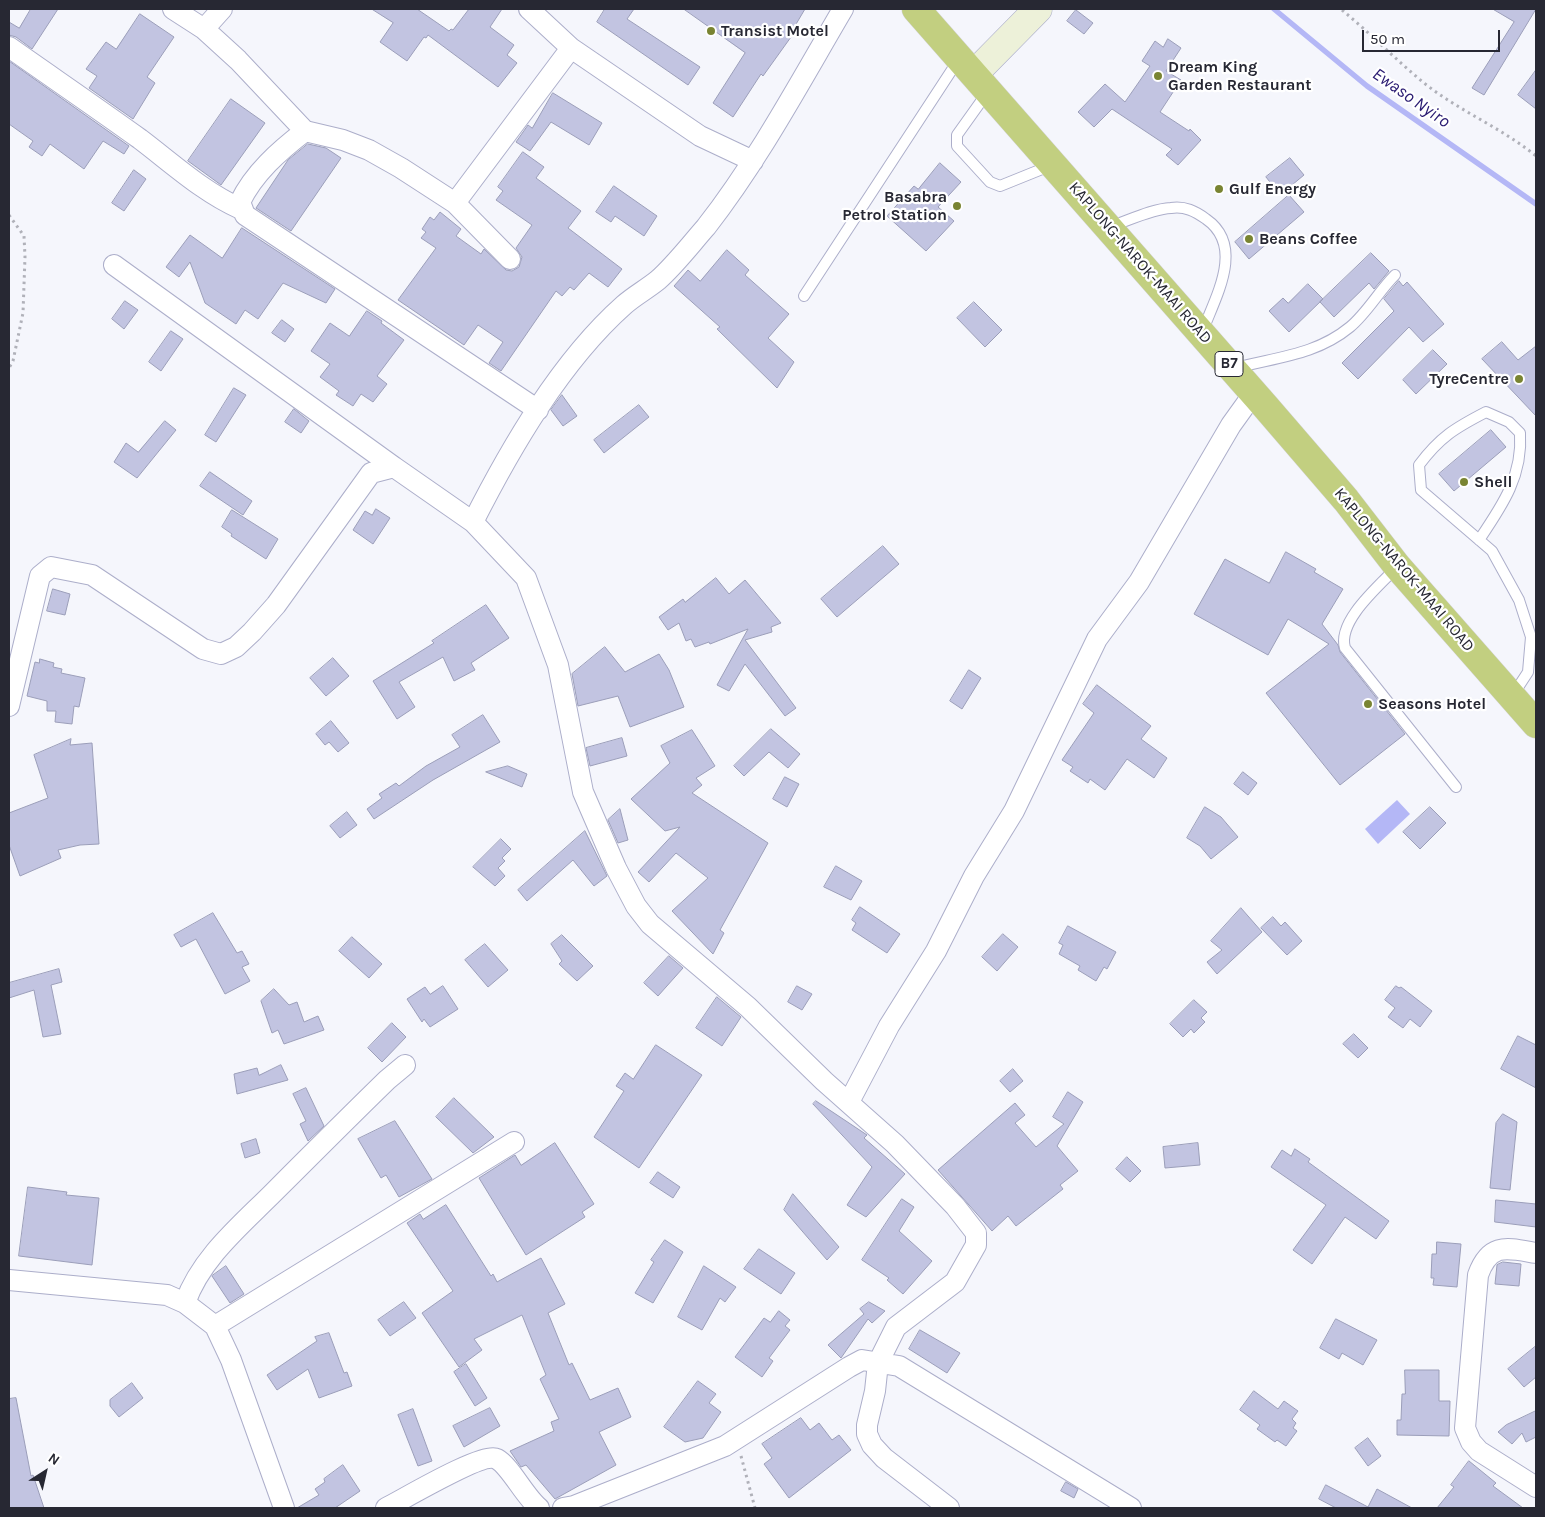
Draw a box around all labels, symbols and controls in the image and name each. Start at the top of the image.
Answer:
scale bar [1365,20,1502,52]
place label: Transist Motel [721,21,829,41]
marker: Transist Motel [705,25,717,37]
text: 50 m [1370,30,1405,48]
place label: Dream King Garden Restaurant [1168,57,1312,95]
water label: Ewaso Nyiro [1368,63,1454,133]
marker: Dream King Garden Restaurant [1152,70,1164,82]
street label: KAPLONG-NAROK-MAAI ROAD [1065,178,1215,348]
place label: Gulf Energy [1229,179,1316,199]
marker: Gulf Energy [1213,183,1225,195]
place label: Basabra Petrol Station [842,187,947,225]
marker: Basabra Petrol Station [951,200,963,212]
place label: Beans Coffee [1259,229,1358,249]
marker: Beans Coffee [1243,233,1255,245]
road number: B7 [1215,352,1243,376]
place label: TyreCentre [1429,369,1509,389]
marker: TyreCentre [1513,373,1525,385]
place label: Shell [1474,472,1512,492]
marker: Shell [1458,476,1470,488]
street label: KAPLONG-NAROK-MAAI ROAD [1330,484,1478,656]
place label: Seasons Hotel [1378,694,1486,714]
marker: Seasons Hotel [1362,698,1374,710]
north arrow [20,1447,70,1497]
text: N [45,1449,63,1469]

